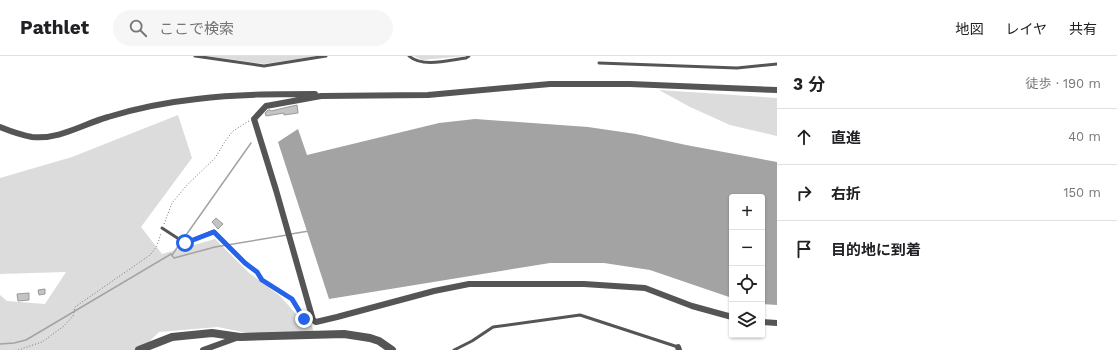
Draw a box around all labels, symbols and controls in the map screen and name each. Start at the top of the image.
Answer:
search box [113,10,393,46]
text: Pathlet [20,16,89,39]
icon: search [127,17,149,39]
text: ここで検索 [159,20,234,38]
text: 地図 [955,21,983,37]
text: レイヤ [1005,21,1047,37]
text: 共有 [1069,21,1097,37]
text: 3 分 [793,74,825,94]
text: 徒歩 · 190 m [1025,76,1101,91]
icon: ahead [793,126,815,148]
text: 直進 [831,129,861,147]
text: 40 m [1068,129,1101,144]
icon: right [793,182,815,204]
text: 右折 [831,185,861,203]
text: 150 m [1063,185,1101,200]
map controls [729,194,765,338]
button: + [729,194,765,230]
button: − [729,230,765,266]
route start [176,234,194,252]
icon: arrive [793,238,815,260]
text: 目的地に到着 [831,241,921,259]
button: locate [729,266,765,302]
button: layers [729,302,765,338]
route end [295,310,313,328]

